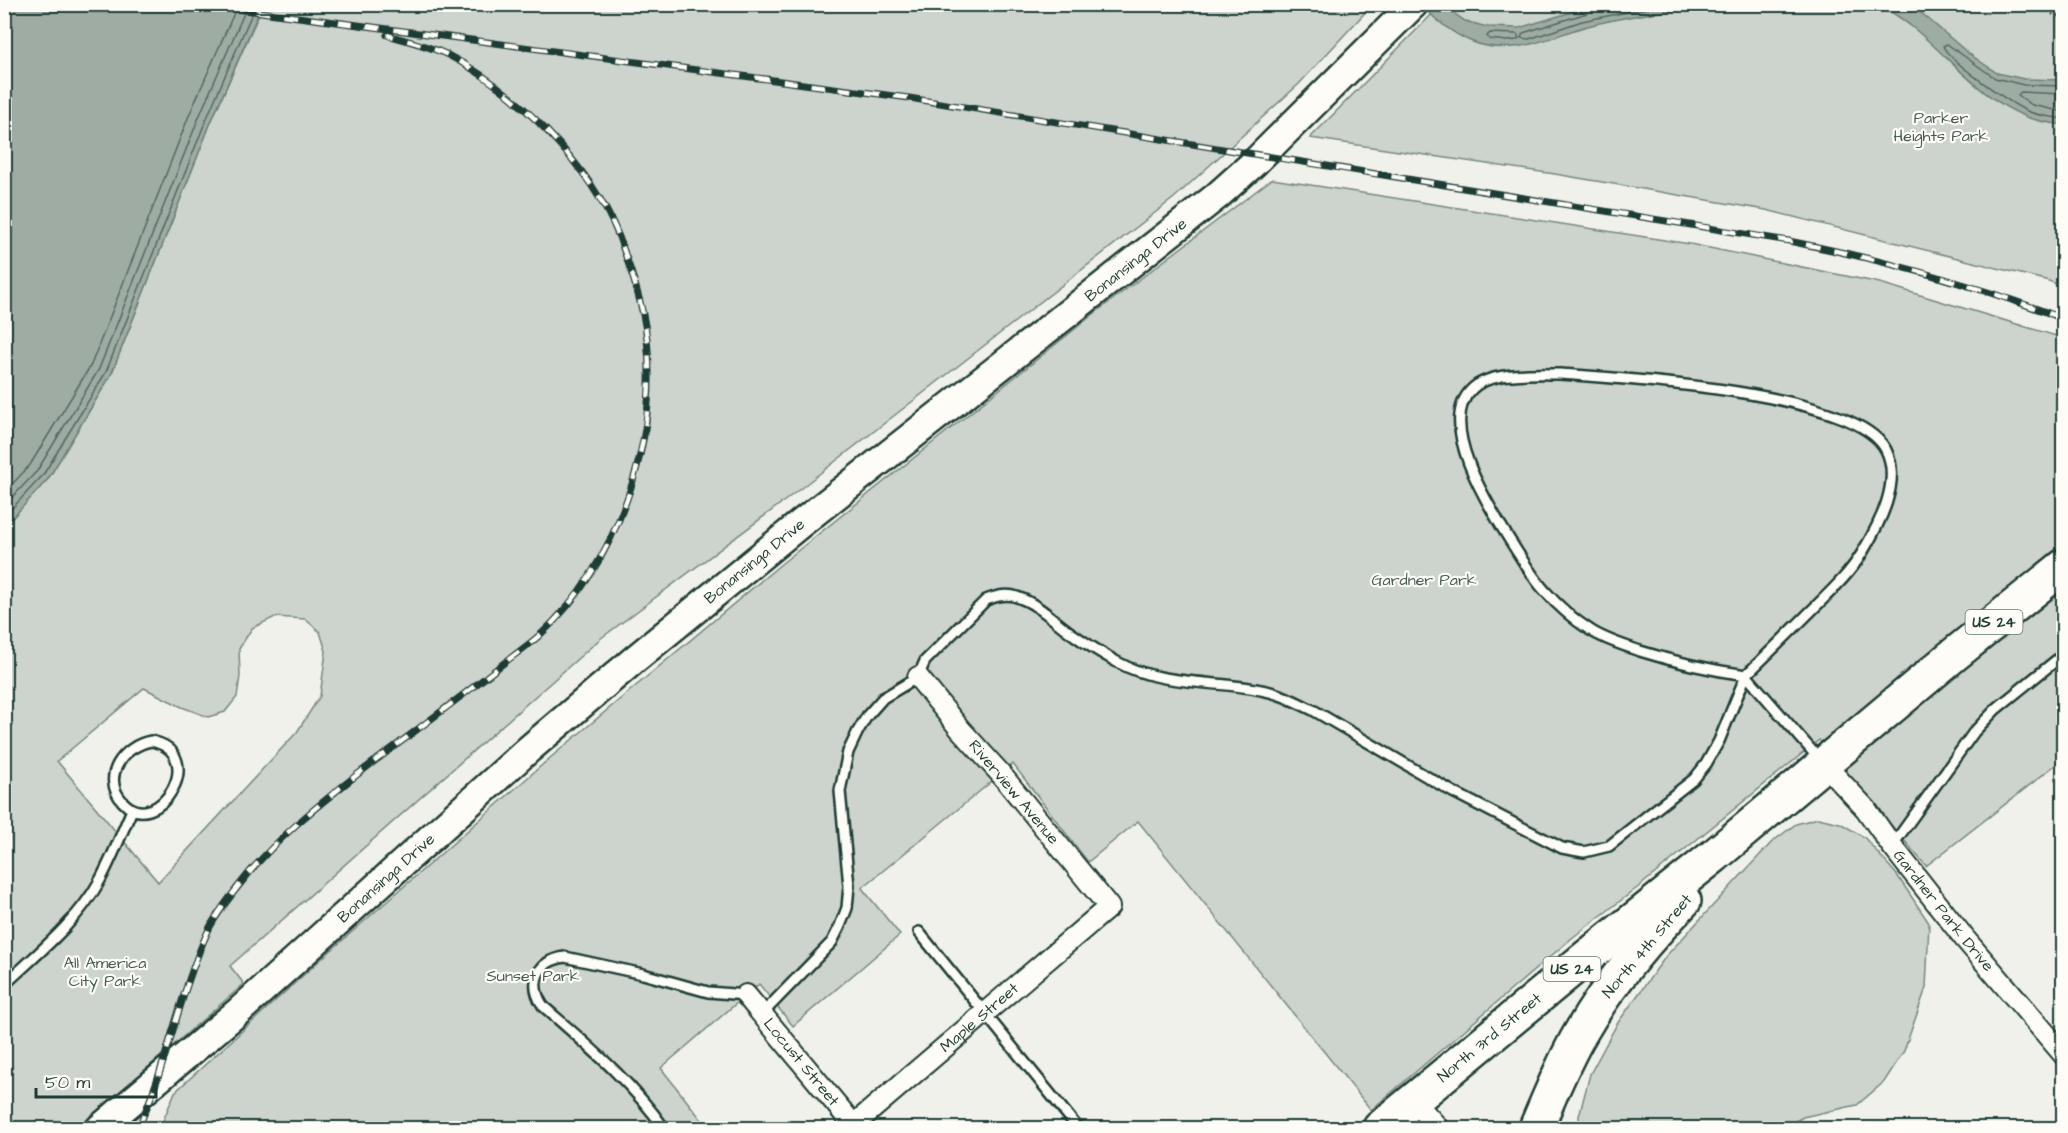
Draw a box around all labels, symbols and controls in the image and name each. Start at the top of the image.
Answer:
park label: Parker Heights Park [1894,107,1989,148]
street label: Bonansinga Drive [1080,213,1192,307]
street label: Bonansinga Drive [699,513,810,609]
park label: Gardner Park [1371,569,1477,591]
road number: US 24 [1966,610,2022,634]
street label: Riverview Avenue [964,735,1065,849]
street label: Bonansinga Drive [333,828,440,928]
street label: Gardner Park Drive [1888,845,1999,976]
street label: North 4th Street [1597,889,1697,1003]
park label: All America City Park [64,952,146,993]
road number: US 24 [1544,957,1600,981]
park label: Sunset Park [487,965,580,987]
street label: Maple Street [935,977,1024,1058]
street label: North 3rd Street [1432,987,1547,1087]
street label: Locust Street [758,1013,845,1111]
scale bar [36,1061,156,1099]
text: 50 m [45,1070,90,1095]

